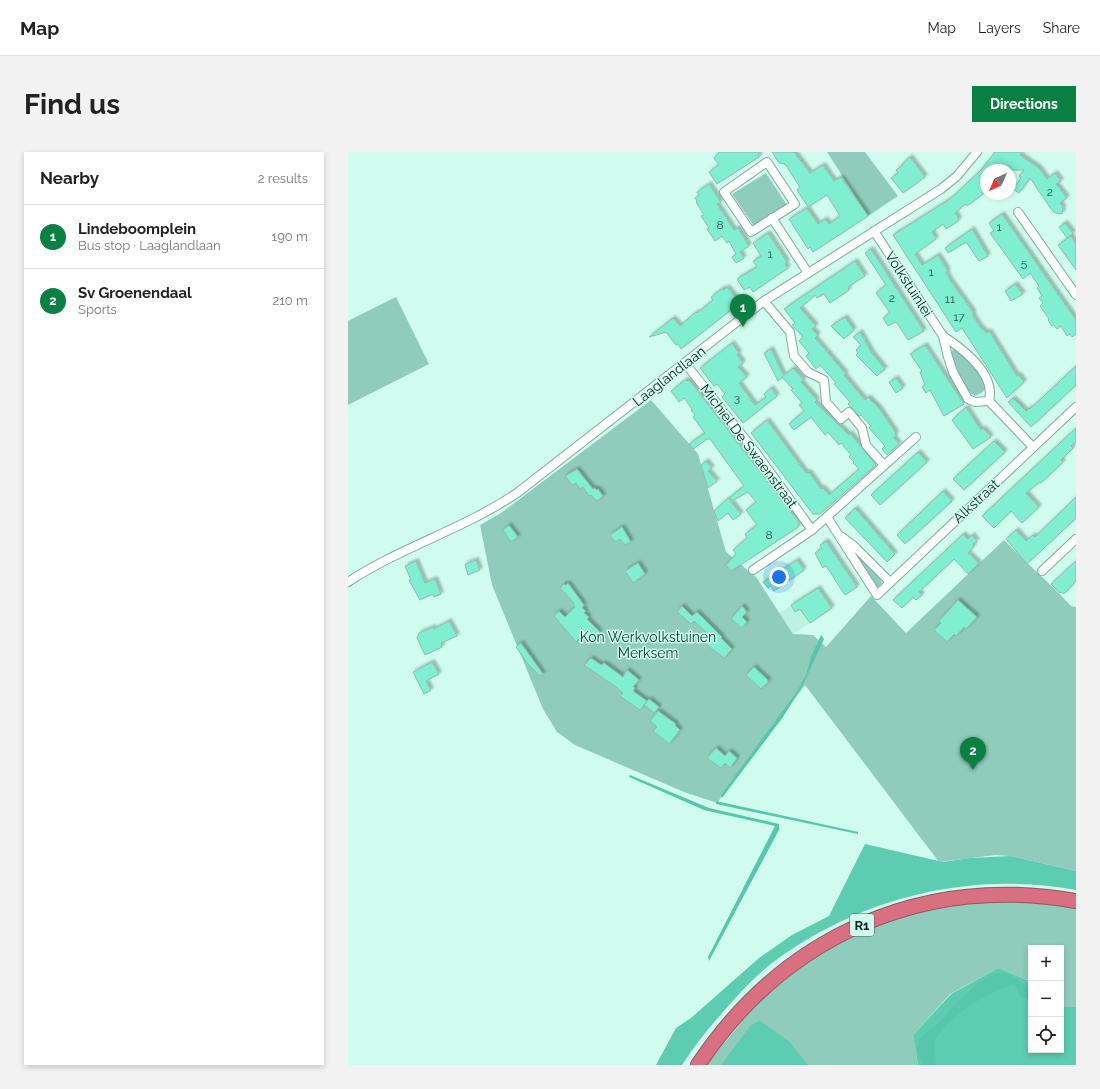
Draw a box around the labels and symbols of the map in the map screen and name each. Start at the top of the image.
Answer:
north arrow [980,164,1016,200]
house number: 2 [1047,185,1053,199]
house number: 8 [716,218,724,232]
house number: 1 [996,220,1002,234]
house number: 1 [767,247,773,261]
street label: Volkstuinlei [882,249,936,319]
house number: 5 [1021,256,1028,270]
house number: 1 [928,265,934,279]
house number: 2 [889,291,895,305]
house number: 11 [945,292,955,306]
pin: 1 [730,294,756,327]
house number: 17 [953,310,965,324]
street label: Laaglandlaan [630,343,708,409]
street label: Michiel De Swaenstraat [697,381,801,511]
house number: 3 [734,391,740,405]
street label: Alkstraat [950,476,1002,526]
house number: 8 [765,528,773,542]
your location [769,567,789,587]
park label: Kon Werkvolkstuinen Merksem [580,629,716,661]
pin: 2 [960,737,986,770]
road number: R1 [850,914,874,936]

